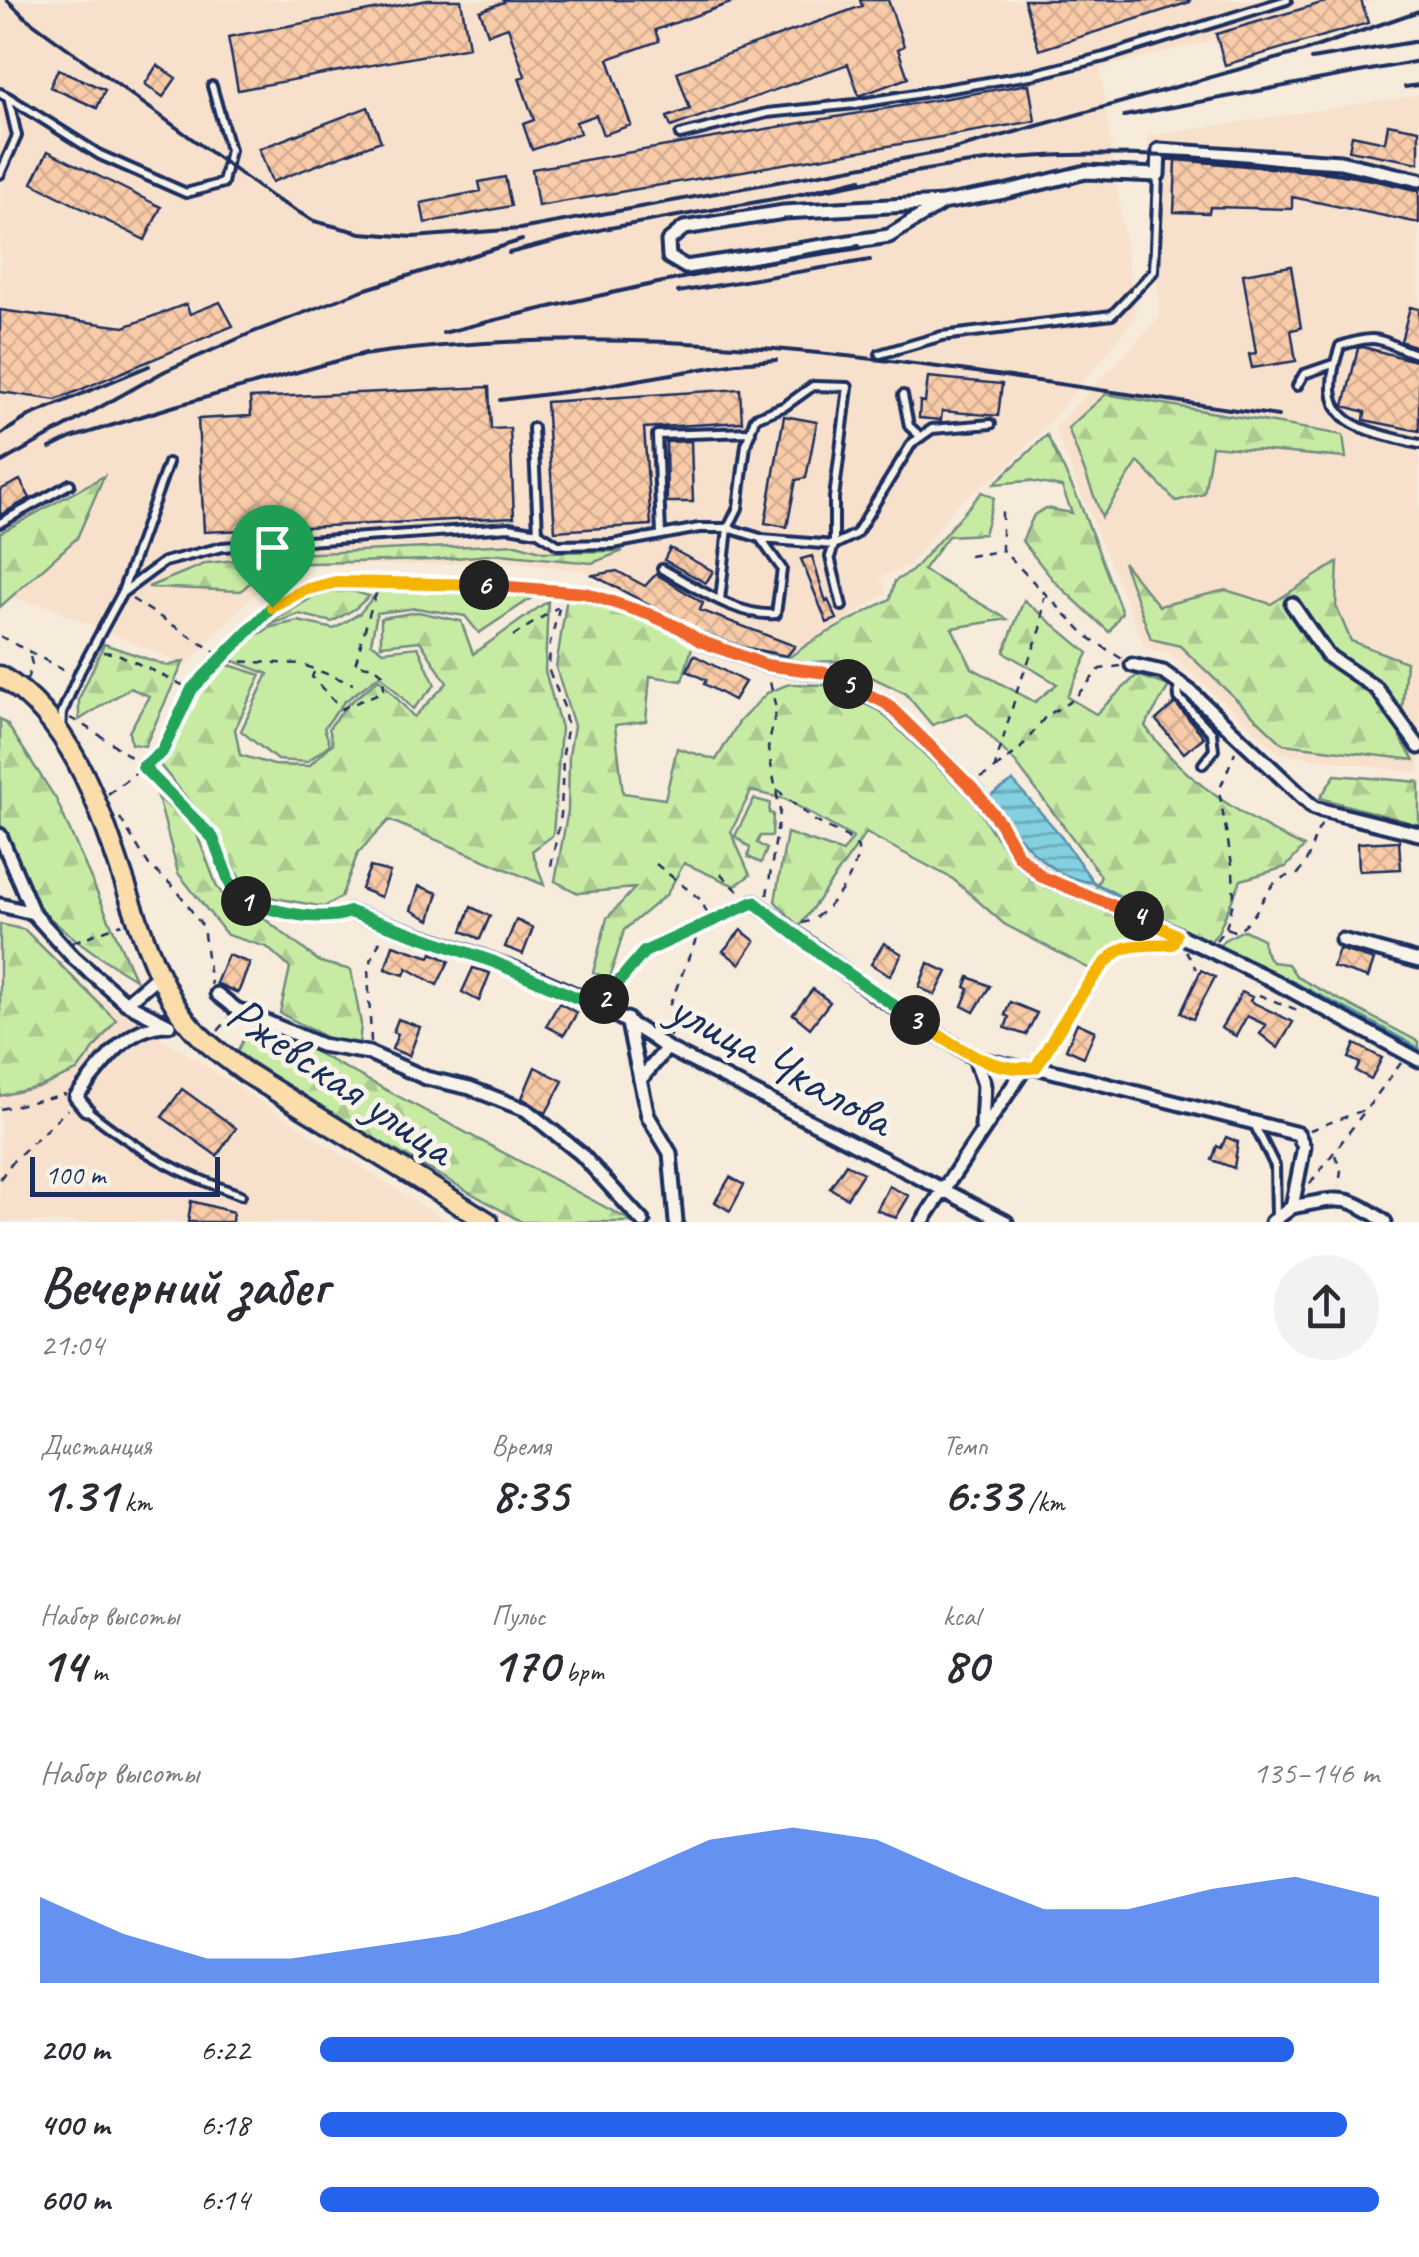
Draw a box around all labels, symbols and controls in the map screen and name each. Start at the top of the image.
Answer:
pin [230,505,315,608]
icon: arrive [245,520,300,575]
pin: 6 [459,560,509,610]
text: 6 [477,567,491,602]
pin: 5 [823,659,873,709]
text: 5 [842,666,854,701]
pin: 1 [221,876,271,926]
text: 1 [240,883,252,918]
pin: 4 [1114,891,1164,941]
text: 4 [1133,898,1145,933]
pin: 2 [579,974,629,1024]
street label: улица Чкалова [656,975,908,1153]
street label: Ржевская улица [216,981,471,1182]
text: 2 [598,981,610,1016]
pin: 3 [890,995,940,1045]
text: 3 [909,1002,921,1037]
scale bar [30,1152,220,1196]
text: 100 m [45,1157,105,1192]
text: Вечерний забег [40,1251,328,1321]
button: share [1274,1255,1379,1360]
text: 21:04 [40,1324,104,1365]
text: Дистанция [40,1428,152,1463]
text: Время [491,1428,550,1463]
text: Темп [943,1428,988,1463]
text: 1.31 [40,1463,117,1526]
text: 8:35 [491,1463,568,1526]
text: 6:33 [943,1463,1021,1526]
text: km [117,1484,152,1519]
text: /km [1021,1484,1064,1519]
text: Набор высоты [40,1598,179,1633]
text: Пульс [491,1598,545,1633]
text: kcal [943,1598,980,1633]
text: 14 [40,1633,85,1696]
text: 170 [491,1633,559,1696]
text: 80 [943,1633,988,1696]
text: m [85,1654,107,1689]
text: bpm [559,1654,604,1689]
text: Набор высоты [40,1752,199,1793]
text: 135–146 m [1253,1752,1379,1793]
text: 200 m [40,2029,109,2070]
text: 6:22 [200,2029,250,2070]
text: 400 m [40,2104,109,2145]
text: 6:18 [200,2104,250,2145]
text: 600 m [40,2179,110,2220]
text: 6:14 [200,2179,250,2220]

